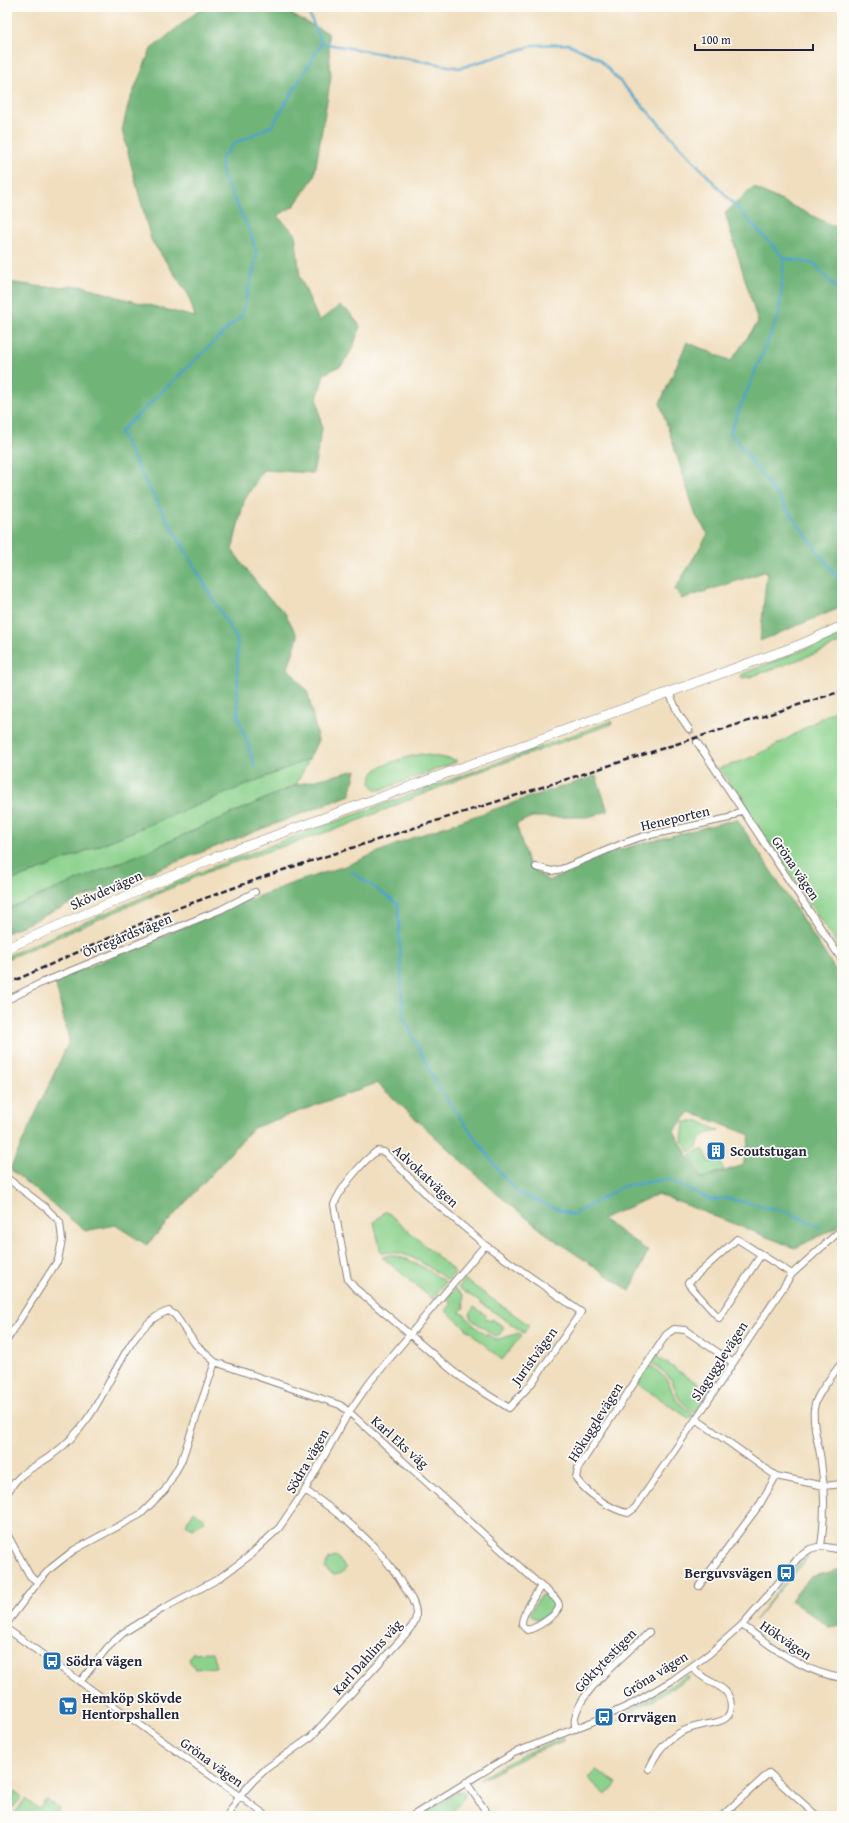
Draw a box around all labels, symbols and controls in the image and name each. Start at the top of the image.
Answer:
scale bar [695,26,813,52]
text: 100 m [701,31,731,48]
street label: Heneporten [639,800,712,836]
street label: Gröna vägen [767,832,825,904]
street label: Skövdevägen [67,865,145,915]
street label: Övregårdsvägen [79,908,175,962]
street label: Advokatvägen [389,1140,463,1212]
building icon: Scoutstugan [705,1140,727,1162]
place label: Scoutstugan [730,1141,807,1161]
street label: Slagugglevägen [686,1317,752,1405]
street label: Juristvägen [505,1323,562,1391]
street label: Hökugglevägen [563,1378,628,1466]
street label: Karl Eks väg [367,1411,433,1473]
street label: Södra vägen [280,1425,334,1497]
bus stop icon: Berguvsvägen [775,1562,797,1584]
place label: Berguvsvägen [685,1563,773,1583]
street label: Karl Dahlins väg [328,1615,406,1699]
street label: Hökvägen [756,1615,816,1665]
street label: Göktytestigen [569,1624,641,1696]
street label: Gröna vägen [618,1646,692,1702]
bus stop icon: Södra vägen [41,1650,63,1672]
place label: Södra vägen [66,1651,143,1671]
place label: Hemköp Skövde Hentorpshallen [82,1688,182,1724]
supermarket icon: Hemköp Skövde Hentorpshallen [57,1695,79,1717]
bus stop icon: Orrvägen [593,1706,615,1728]
place label: Orrvägen [618,1707,677,1727]
street label: Gröna vägen [176,1732,248,1792]

